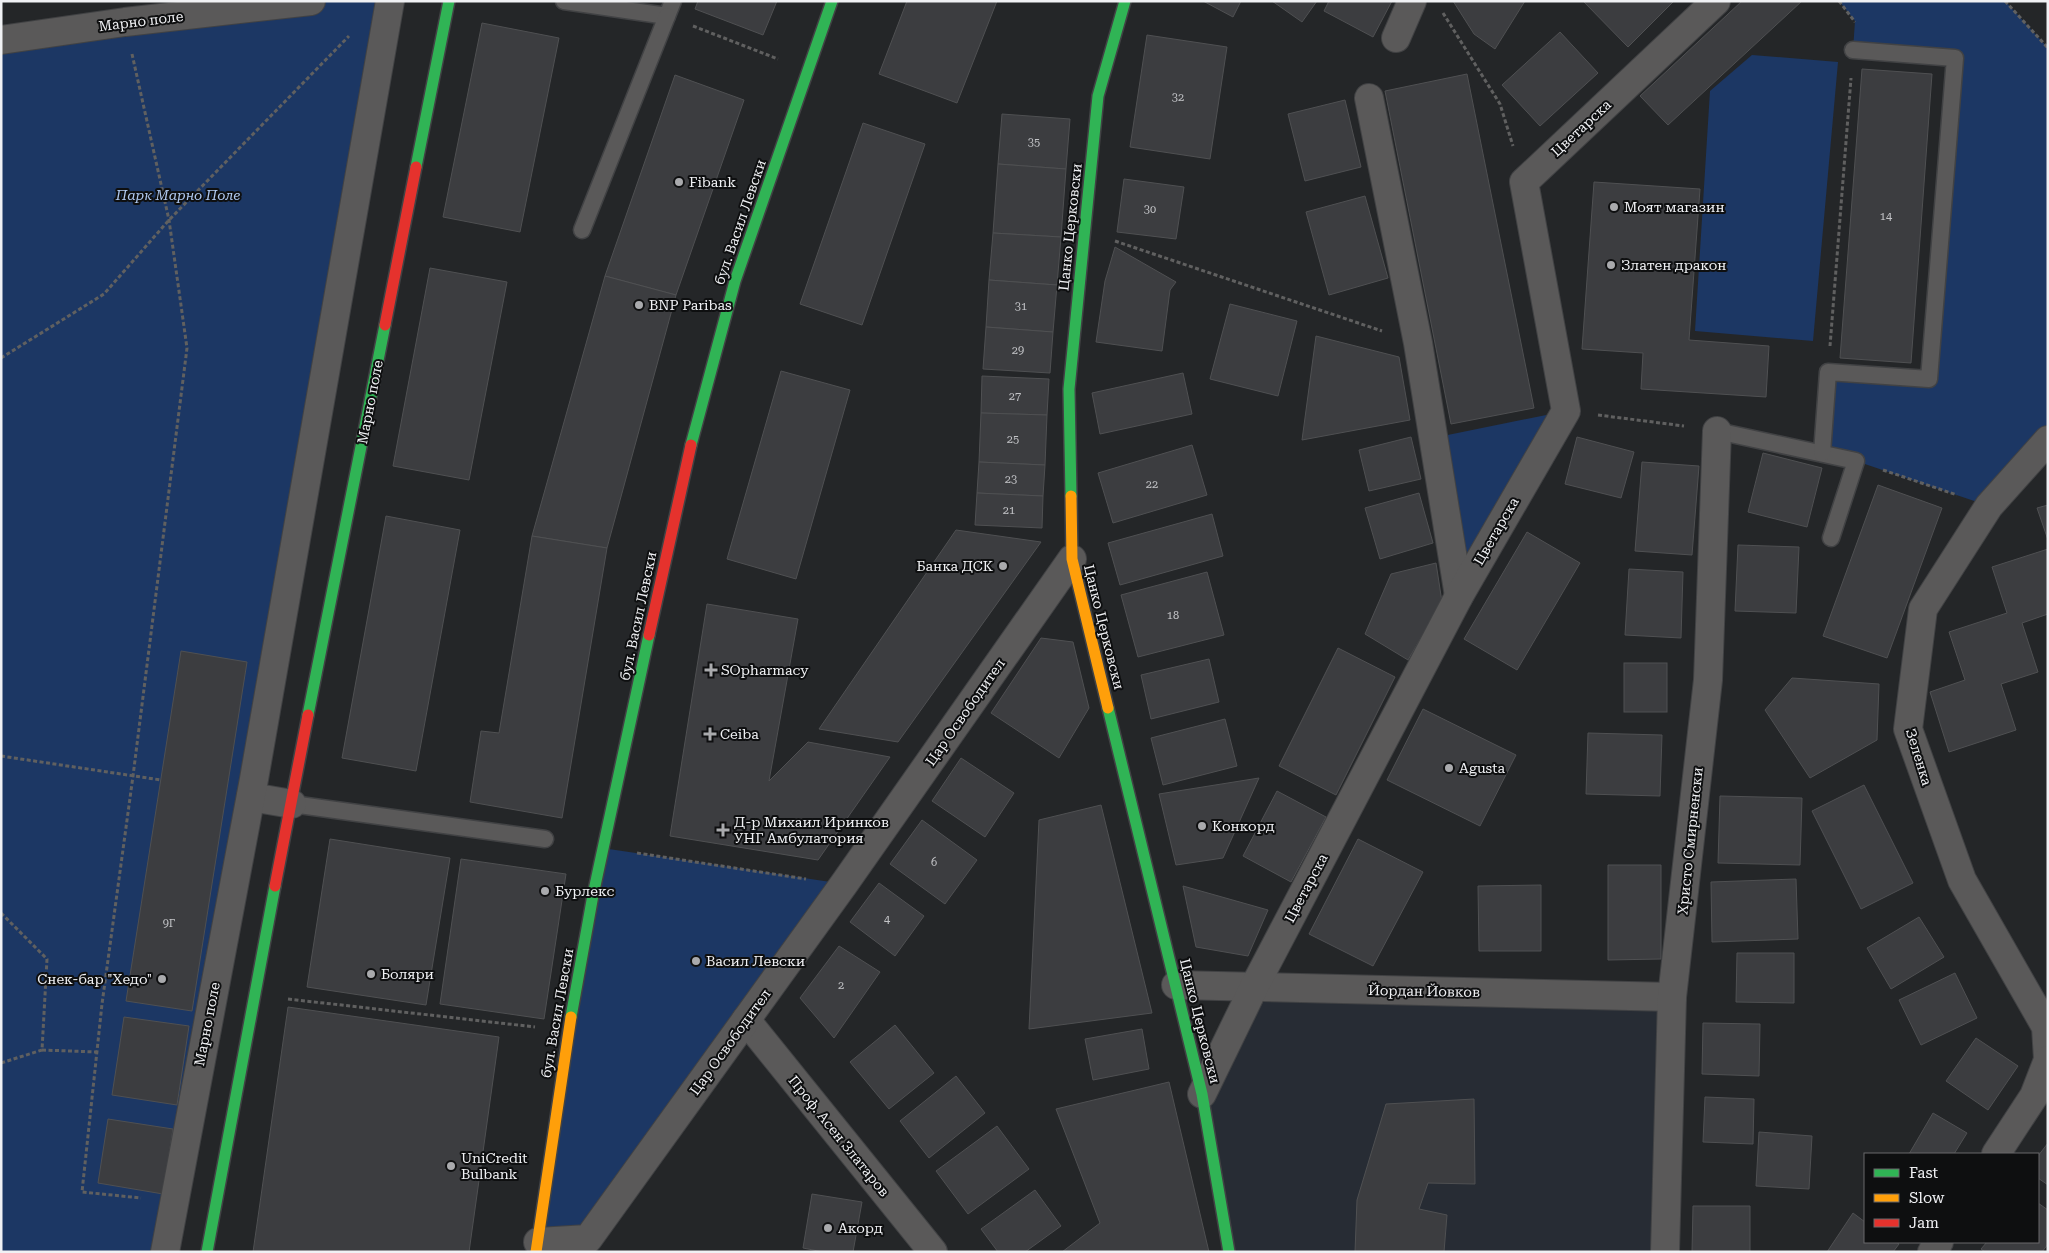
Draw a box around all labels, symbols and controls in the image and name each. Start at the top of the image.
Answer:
street label: Марно поле [98,8,185,34]
house number: 32 [1172,91,1184,104]
street label: Цветарска [1548,96,1614,160]
house number: 35 [1028,136,1040,149]
street label: бул. Васил Левски [711,157,769,287]
street label: Цанко Церковски [1055,162,1085,292]
place label: Fibank [689,174,736,190]
marker: Fibank [673,176,685,188]
park label: Парк Марно Поле [115,187,240,203]
place label: Моят магазин [1624,199,1725,215]
marker: Моят магазин [1608,201,1620,213]
house number: 30 [1144,203,1156,216]
house number: 14 [1880,210,1893,223]
place label: Златен дракон [1621,257,1726,273]
marker: Златен дракон [1605,259,1617,271]
place label: BNP Paribas [649,297,732,313]
marker: BNP Paribas [633,299,645,311]
house number: 31 [1015,300,1027,313]
house number: 29 [1012,344,1024,357]
street label: Марно поле [354,358,386,445]
house number: 27 [1009,390,1021,403]
house number: 25 [1007,433,1019,446]
house number: 23 [1005,473,1017,486]
house number: 22 [1146,478,1158,491]
street label: Цветарска [1470,494,1522,568]
house number: 21 [1003,504,1015,517]
street label: бул. Васил Левски [617,550,659,682]
place label: Банка ДСК [917,558,993,574]
marker: Банка ДСК [997,560,1009,572]
street label: Цанко Церковски [1081,563,1127,691]
house number: 18 [1167,609,1179,622]
street label: Цар Освободител [922,655,1008,769]
place label: SOpharmacy [721,662,809,678]
marker: SOpharmacy [705,664,717,676]
place label: Ceiba [720,726,759,742]
street label: Зеленка [1903,727,1935,788]
marker: Ceiba [704,728,716,740]
place label: Agusta [1459,760,1505,776]
marker: Agusta [1443,762,1455,774]
street label: Христо Смирненски [1674,766,1706,916]
place label: Д-р Михаил Иринков УНГ Амбулатория [734,814,889,846]
place label: Конкорд [1212,818,1275,834]
marker: Конкорд [1196,820,1208,832]
marker: Д-р Михаил Иринков УНГ Амбулатория [716,823,730,837]
street label: Цветарска [1281,851,1331,925]
house number: 6 [931,856,937,869]
place label: Бурлекс [555,883,614,899]
marker: Бурлекс [539,885,551,897]
house number: 4 [884,913,891,926]
house number: 9Г [163,917,176,930]
street label: бул. Васил Левски [538,947,576,1079]
place label: Васил Левски [706,953,805,969]
marker: Васил Левски [690,955,702,967]
street label: Цанко Церковски [1177,957,1223,1085]
place label: Боляри [381,966,434,982]
marker: Боляри [365,968,377,980]
place label: Снек-бар "Хедо" [37,971,152,987]
marker: Снек-бар "Хедо" [156,973,168,985]
house number: 2 [838,979,844,992]
street label: Марно поле [191,980,223,1067]
street label: Йордан Йовков [1368,982,1480,1000]
street label: Цар Освободител [686,986,774,1098]
street label: Проф. Асен Златаров [785,1072,893,1200]
place label: UniCredit Bulbank [461,1150,528,1182]
legend [1864,1153,2039,1243]
marker: UniCredit Bulbank [445,1160,457,1172]
text: Fast [1909,1164,1939,1182]
text: Slow [1909,1189,1945,1207]
text: Jam [1909,1214,1939,1232]
place label: Акорд [838,1220,883,1236]
marker: Акорд [822,1222,834,1234]

